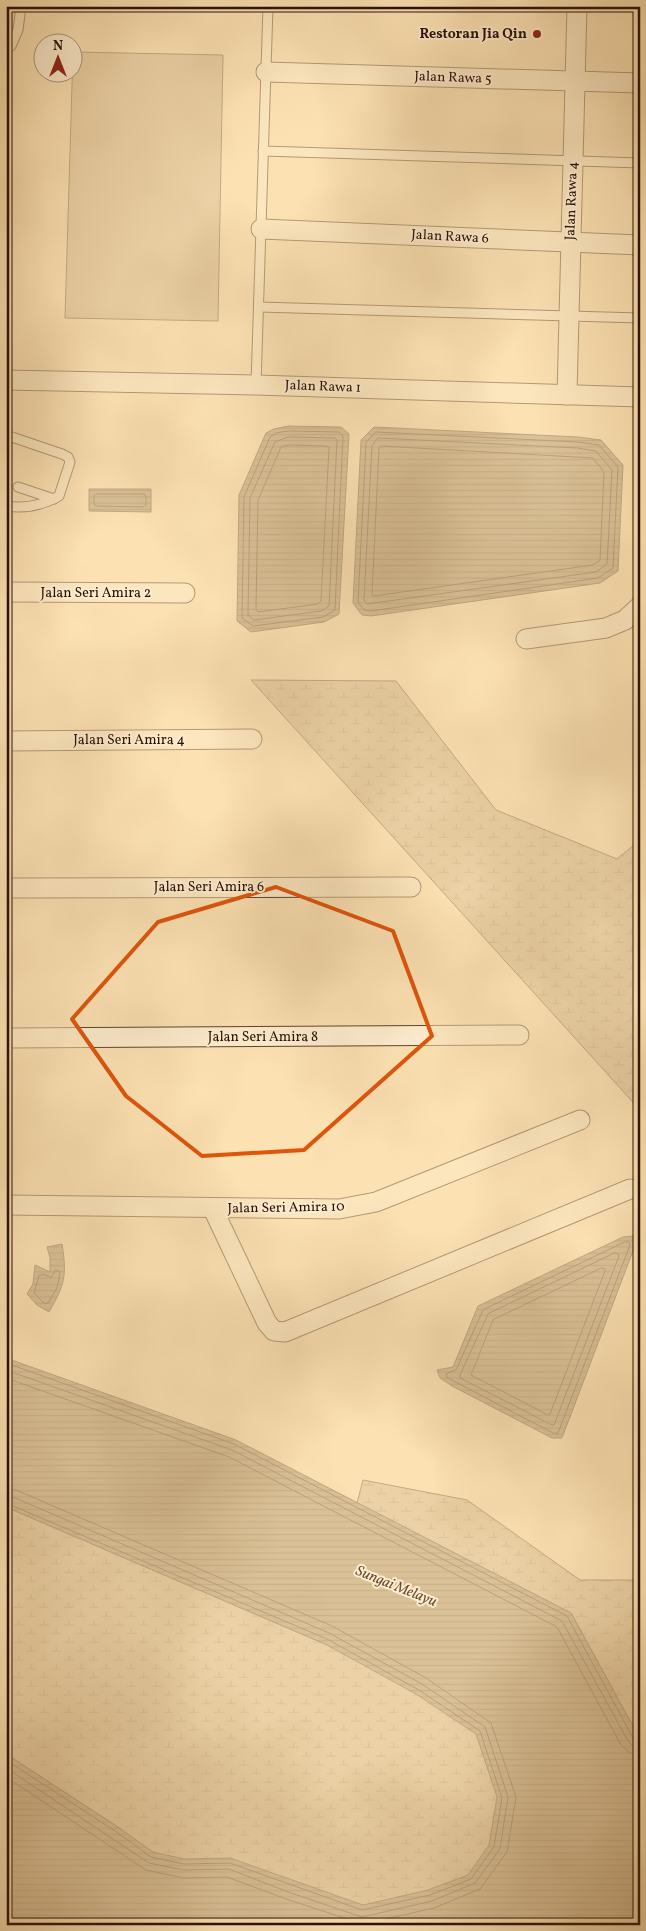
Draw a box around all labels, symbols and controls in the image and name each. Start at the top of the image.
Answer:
place label: Restoran Jia Qin [419,25,527,44]
marker: Restoran Jia Qin [531,28,543,40]
north arrow [32,32,82,82]
text: N [53,37,63,56]
street label: Jalan Rawa 5 [414,67,492,89]
street label: Jalan Rawa 4 [561,161,583,241]
street label: Jalan Rawa 6 [411,225,489,249]
street label: Jalan Rawa 1 [285,376,361,398]
street label: Jalan Seri Amira 2 [41,584,151,603]
street label: Jalan Seri Amira 4 [73,731,185,750]
street label: Jalan Seri Amira 6 [154,878,264,897]
street label: Jalan Seri Amira 8 [208,1028,318,1047]
street label: Jalan Seri Amira 10 [227,1197,345,1219]
water label: Sungai Melayu [352,1561,440,1613]

